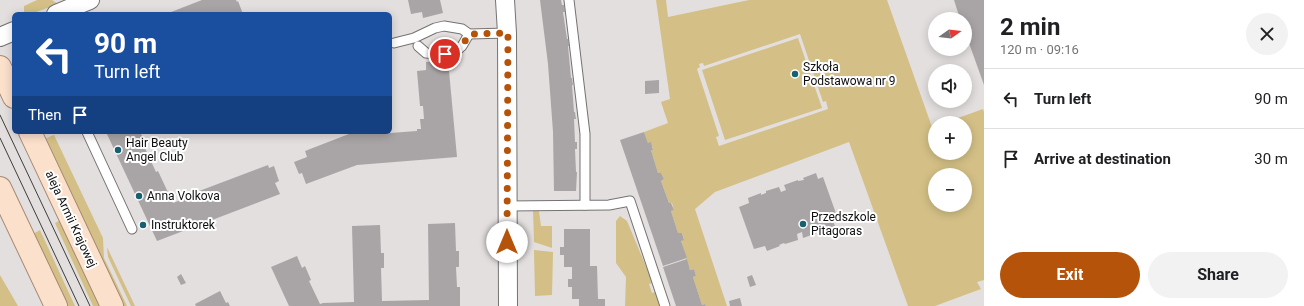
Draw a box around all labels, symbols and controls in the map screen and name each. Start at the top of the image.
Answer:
north arrow [928,12,972,56]
map controls [928,12,972,212]
text: 2 min [1000,13,1060,41]
button: close [1246,13,1288,55]
text: 90 m [94,27,157,60]
icon: left [28,28,80,80]
pin [428,37,462,71]
text: 120 m · 09:16 [1000,42,1079,57]
icon: arrive [434,43,456,65]
place label: Szkoła Podstawowa nr 9 [803,60,896,88]
text: Turn left [94,61,160,82]
button: sound [928,64,972,108]
marker: Szkoła Podstawowa nr 9 [790,69,800,79]
icon: left [1000,88,1022,110]
text: Turn left [1034,90,1091,108]
text: 90 m [1254,90,1288,108]
icon: arrive [69,104,91,126]
text: Then [28,106,61,124]
button: + [928,116,972,160]
place label: Hair Beauty Angel Club [126,136,188,164]
marker: Hair Beauty Angel Club [113,145,123,155]
icon: arrive [1000,148,1022,170]
text: Arrive at destination [1034,150,1171,168]
text: 30 m [1254,150,1288,168]
street label: aleja Armii Krajowej [42,168,100,270]
button: − [928,168,972,212]
place label: Anna Volkova [147,189,220,203]
marker: Anna Volkova [134,191,144,201]
place label: Przedszkole Pitagoras [811,210,876,238]
place label: Instruktorek [151,218,216,232]
marker: Przedszkole Pitagoras [798,219,808,229]
marker: Instruktorek [138,220,148,230]
position arrow [486,221,528,263]
button: Exit [1000,252,1140,298]
button: Share [1148,252,1288,298]

